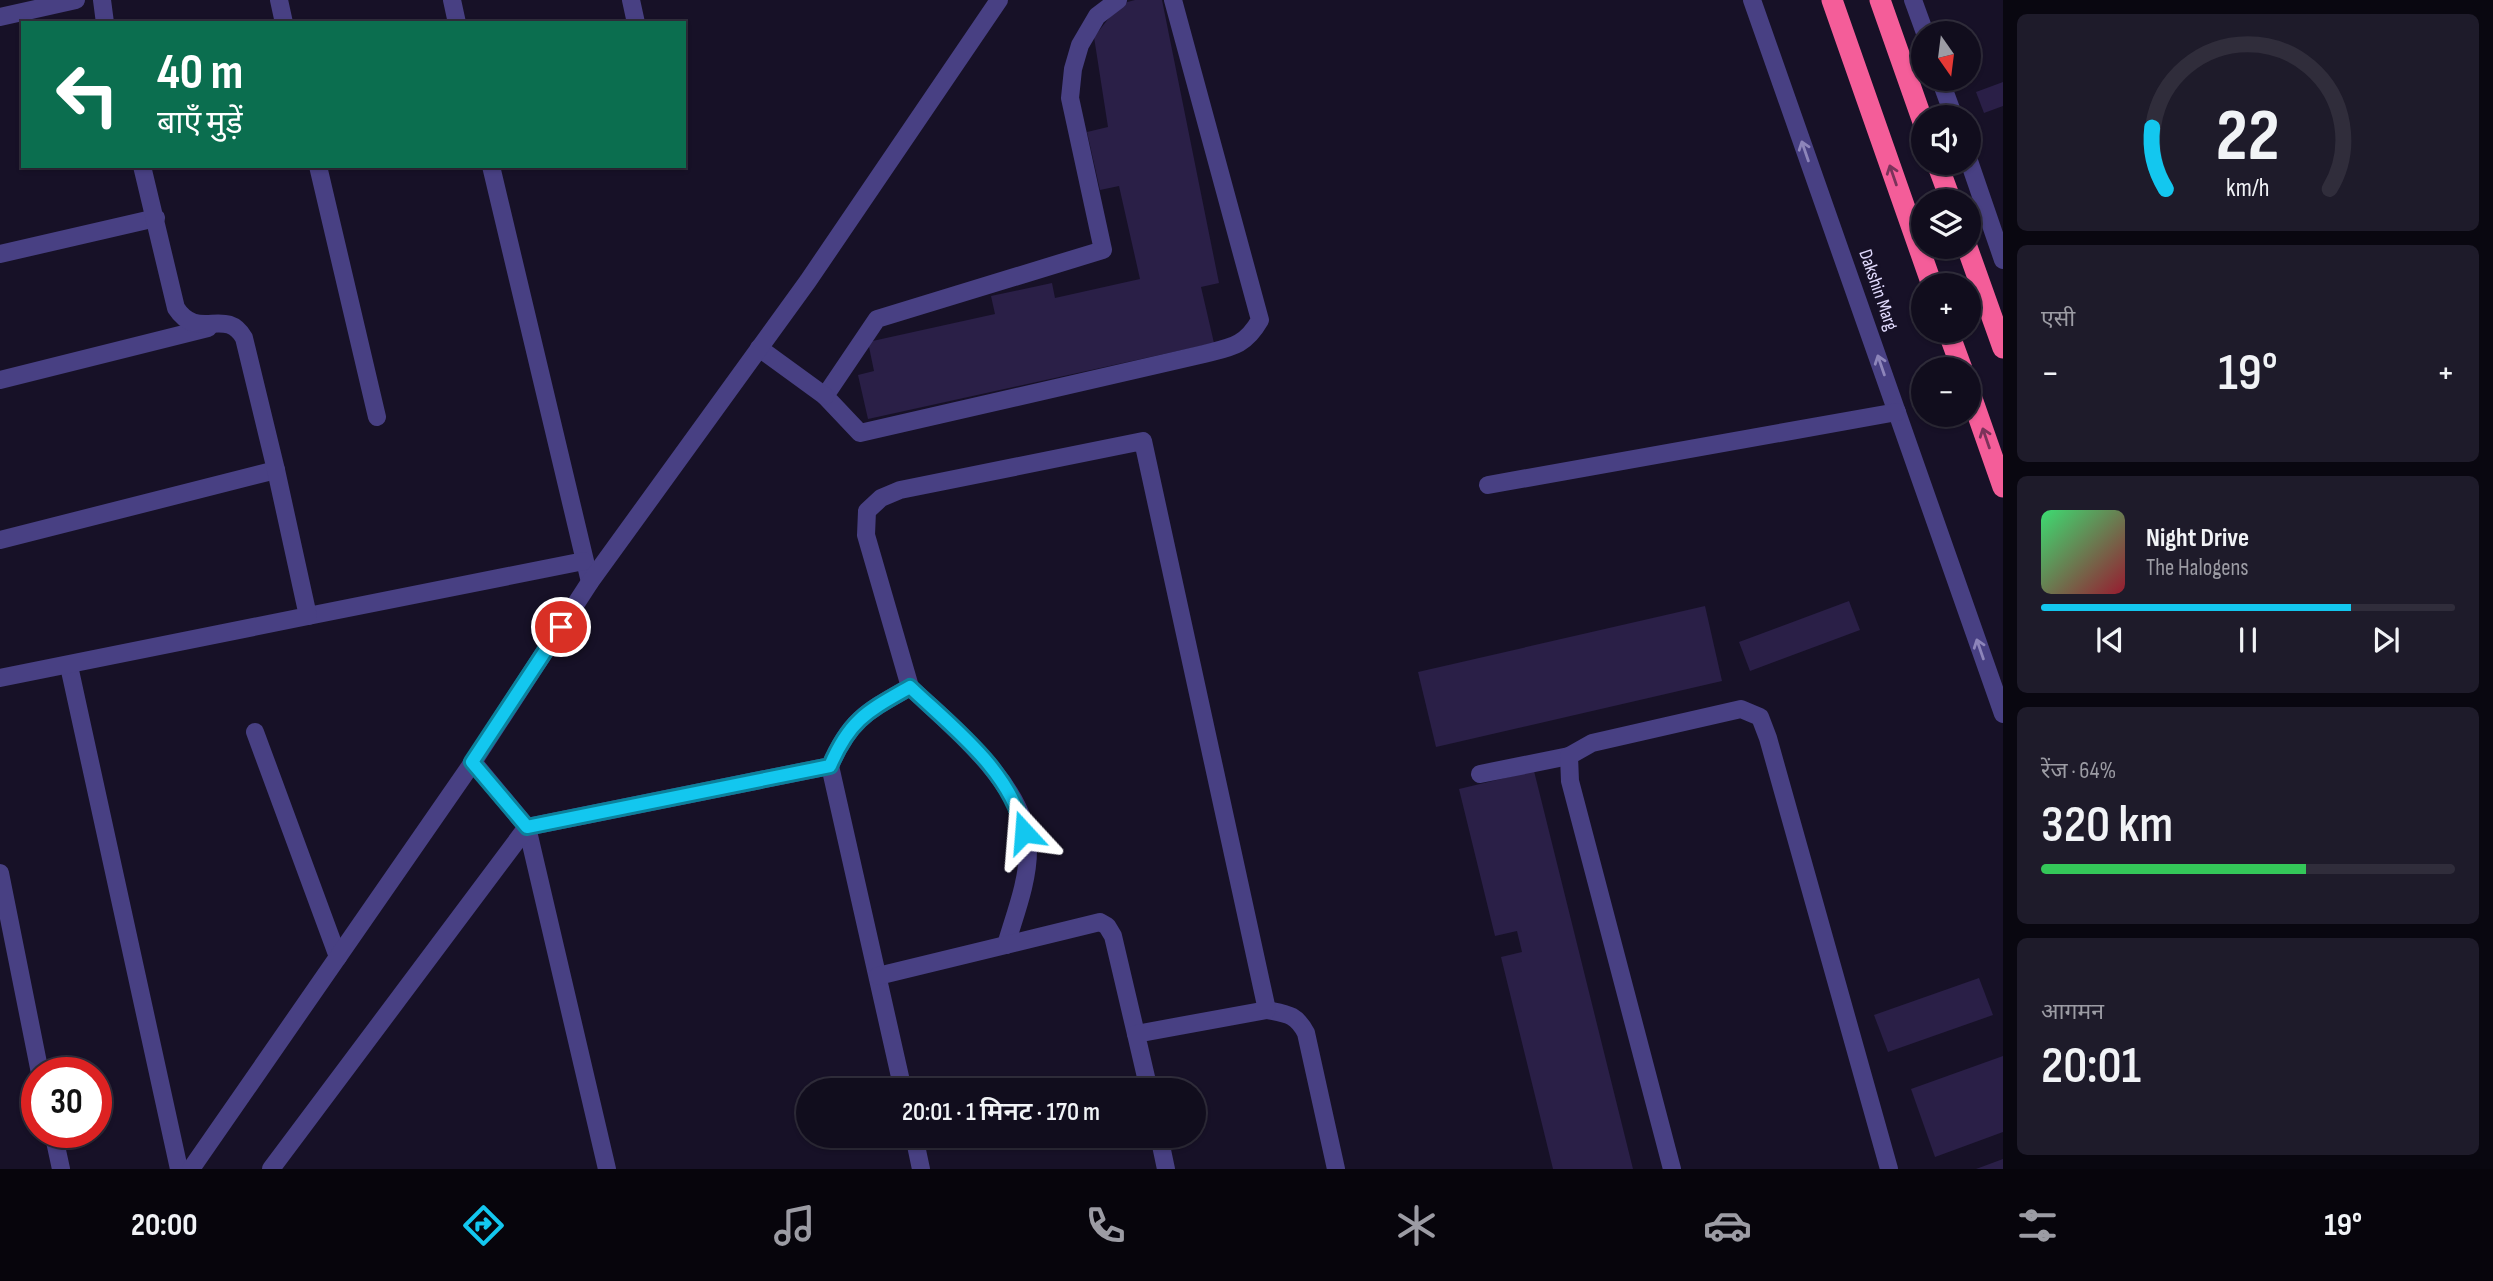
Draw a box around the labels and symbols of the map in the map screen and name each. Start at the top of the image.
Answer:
north arrow [1911,21,1981,91]
one-way arrow [1798,140,1810,162]
one-way arrow [1886,164,1899,186]
street label: Dakshin Marg [1853,246,1903,334]
one-way arrow [1874,355,1886,377]
one-way arrow [1979,428,1991,450]
pin [531,597,591,657]
one-way arrow [1973,639,1985,661]
position arrow [987,795,1061,869]
speed limit sign: 30 [21,1057,112,1148]

